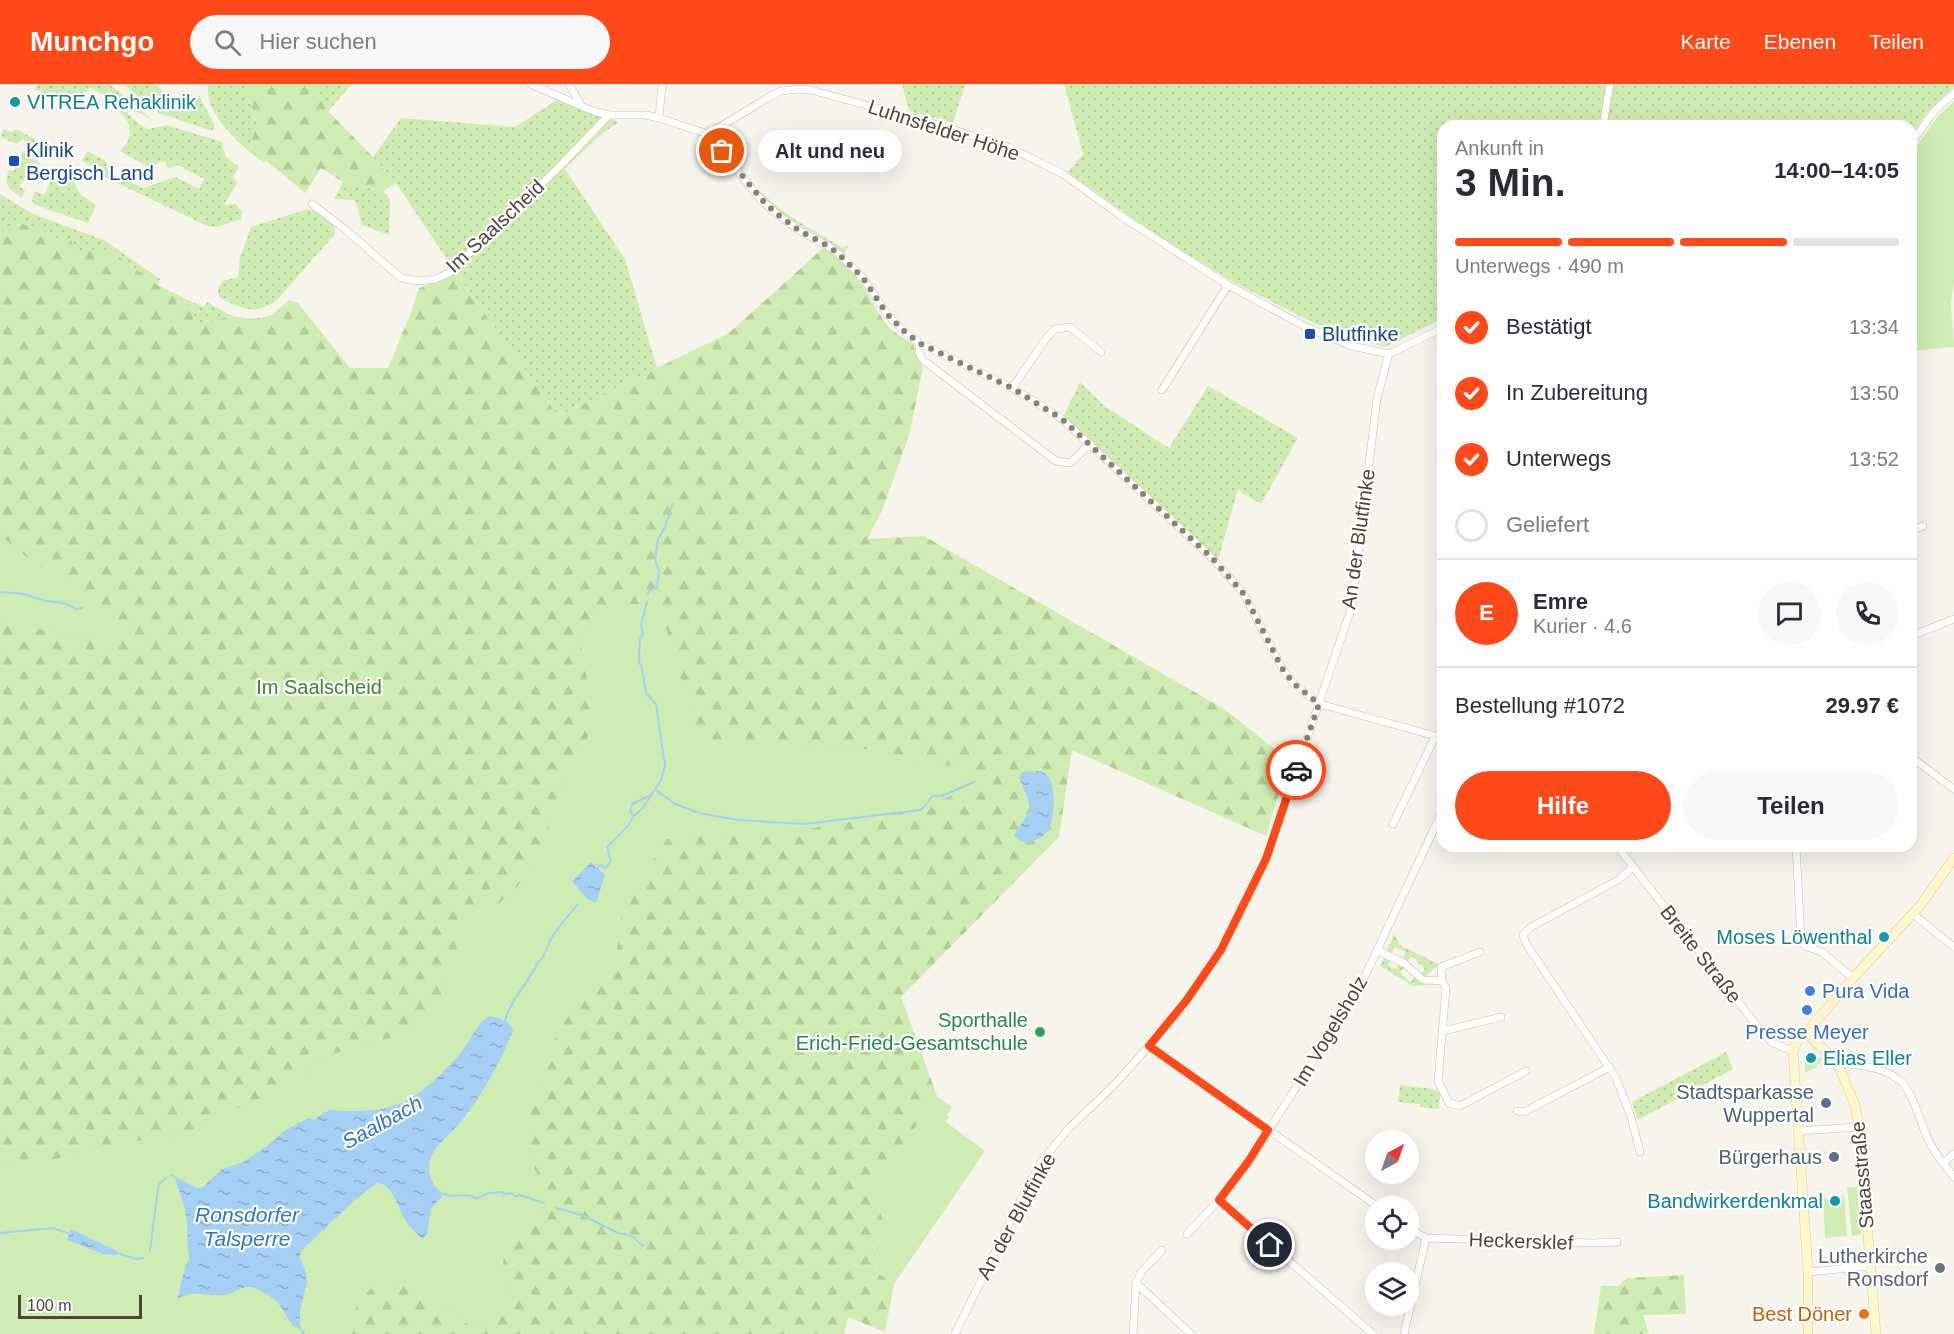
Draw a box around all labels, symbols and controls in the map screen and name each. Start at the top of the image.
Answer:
search box [190,15,610,69]
text: Munchgo [30,26,154,57]
icon: search [211,26,244,59]
text: Hier suchen [259,29,377,54]
text: Karte [1681,30,1731,53]
text: Ebenen [1764,30,1836,53]
text: Teilen [1869,30,1924,53]
place label: VITREA Rehaklinik [27,91,197,113]
marker: VITREA Rehaklinik [8,95,22,109]
street label: Luhnsfelder Höhe [866,95,1022,165]
pin [696,125,747,176]
callout: Alt und neu [758,130,902,172]
icon: bag [705,134,738,167]
text: Ankunft in [1455,137,1544,159]
place label: Klinik Bergisch Land [26,139,154,184]
text: Alt und neu [775,140,885,162]
marker: Klinik Bergisch Land [7,154,21,168]
text: 14:00–14:05 [1774,158,1899,183]
text: 3 Min. [1455,161,1566,204]
street label: Im Saalscheid [442,175,548,277]
text: Unterwegs · 490 m [1455,255,1624,277]
icon: check [1455,311,1488,344]
text: Bestätigt [1506,314,1592,339]
text: 13:34 [1849,316,1899,338]
place label: Blutfinke [1322,323,1399,345]
marker: Blutfinke [1303,327,1317,341]
icon: check [1455,377,1488,410]
text: In Zubereitung [1506,380,1648,405]
text: 13:50 [1849,382,1899,404]
icon: check [1455,443,1488,476]
text: Unterwegs [1506,446,1611,471]
text: 13:52 [1849,448,1899,470]
street label: An der Blutfinke [1337,468,1379,610]
text: Geliefert [1506,512,1589,537]
button: chat [1758,582,1821,645]
button: phone [1836,582,1899,645]
text: Emre [1533,589,1588,614]
text: E [1479,600,1494,625]
text: Kurier · 4.6 [1533,615,1632,637]
park label: Im Saalscheid [256,676,382,698]
text: Bestellung #1072 [1455,693,1625,718]
text: 29.97 € [1826,693,1899,718]
courier [1266,740,1326,800]
icon: car [1280,754,1313,787]
button: Hilfe [1455,771,1671,840]
button: Teilen [1683,771,1899,840]
street label: Breite Straße [1656,901,1746,1007]
place label: Moses Löwenthal [1716,926,1872,948]
marker: Moses Löwenthal [1877,930,1891,944]
street label: Im Vogelsholz [1289,972,1371,1090]
place label: Pura Vida [1822,980,1910,1002]
marker: Pura Vida [1803,984,1817,998]
marker: Presse Meyer [1800,1003,1814,1017]
place label: Sporthalle Erich-Fried-Gesamtschule [796,1009,1028,1054]
place label: Presse Meyer [1745,1021,1869,1043]
marker: Sporthalle Erich-Fried-Gesamtschule [1033,1025,1047,1039]
place label: Elias Eller [1823,1047,1912,1069]
marker: Elias Eller [1804,1051,1818,1065]
place label: Stadtsparkasse Wuppertal [1676,1081,1814,1126]
water label: Saalbach [338,1091,426,1153]
marker: Stadtsparkasse Wuppertal [1819,1096,1833,1110]
street label: Staasstraße [1846,1120,1878,1230]
north arrow [1365,1130,1419,1184]
map controls [1365,1130,1419,1316]
place label: Bürgerhaus [1719,1146,1822,1168]
street label: An der Blutfinke [972,1149,1060,1283]
marker: Bürgerhaus [1827,1150,1841,1164]
place label: Bandwirkerdenkmal [1647,1190,1823,1212]
marker: Bandwirkerdenkmal [1828,1194,1842,1208]
button: locate [1365,1196,1419,1250]
water label: Ronsdorfer Talsperre [195,1203,300,1250]
pin [1244,1219,1295,1270]
icon: home [1253,1228,1286,1261]
street label: Heckersklef [1468,1228,1574,1254]
place label: Lutherkirche Ronsdorf [1818,1245,1928,1290]
marker: Lutherkirche Ronsdorf [1933,1261,1947,1275]
button: layers [1365,1262,1419,1316]
scale bar [18,1292,142,1320]
text: 100 m [27,1297,71,1314]
place label: Best Döner [1752,1303,1852,1325]
marker: Best Döner [1857,1307,1871,1321]

